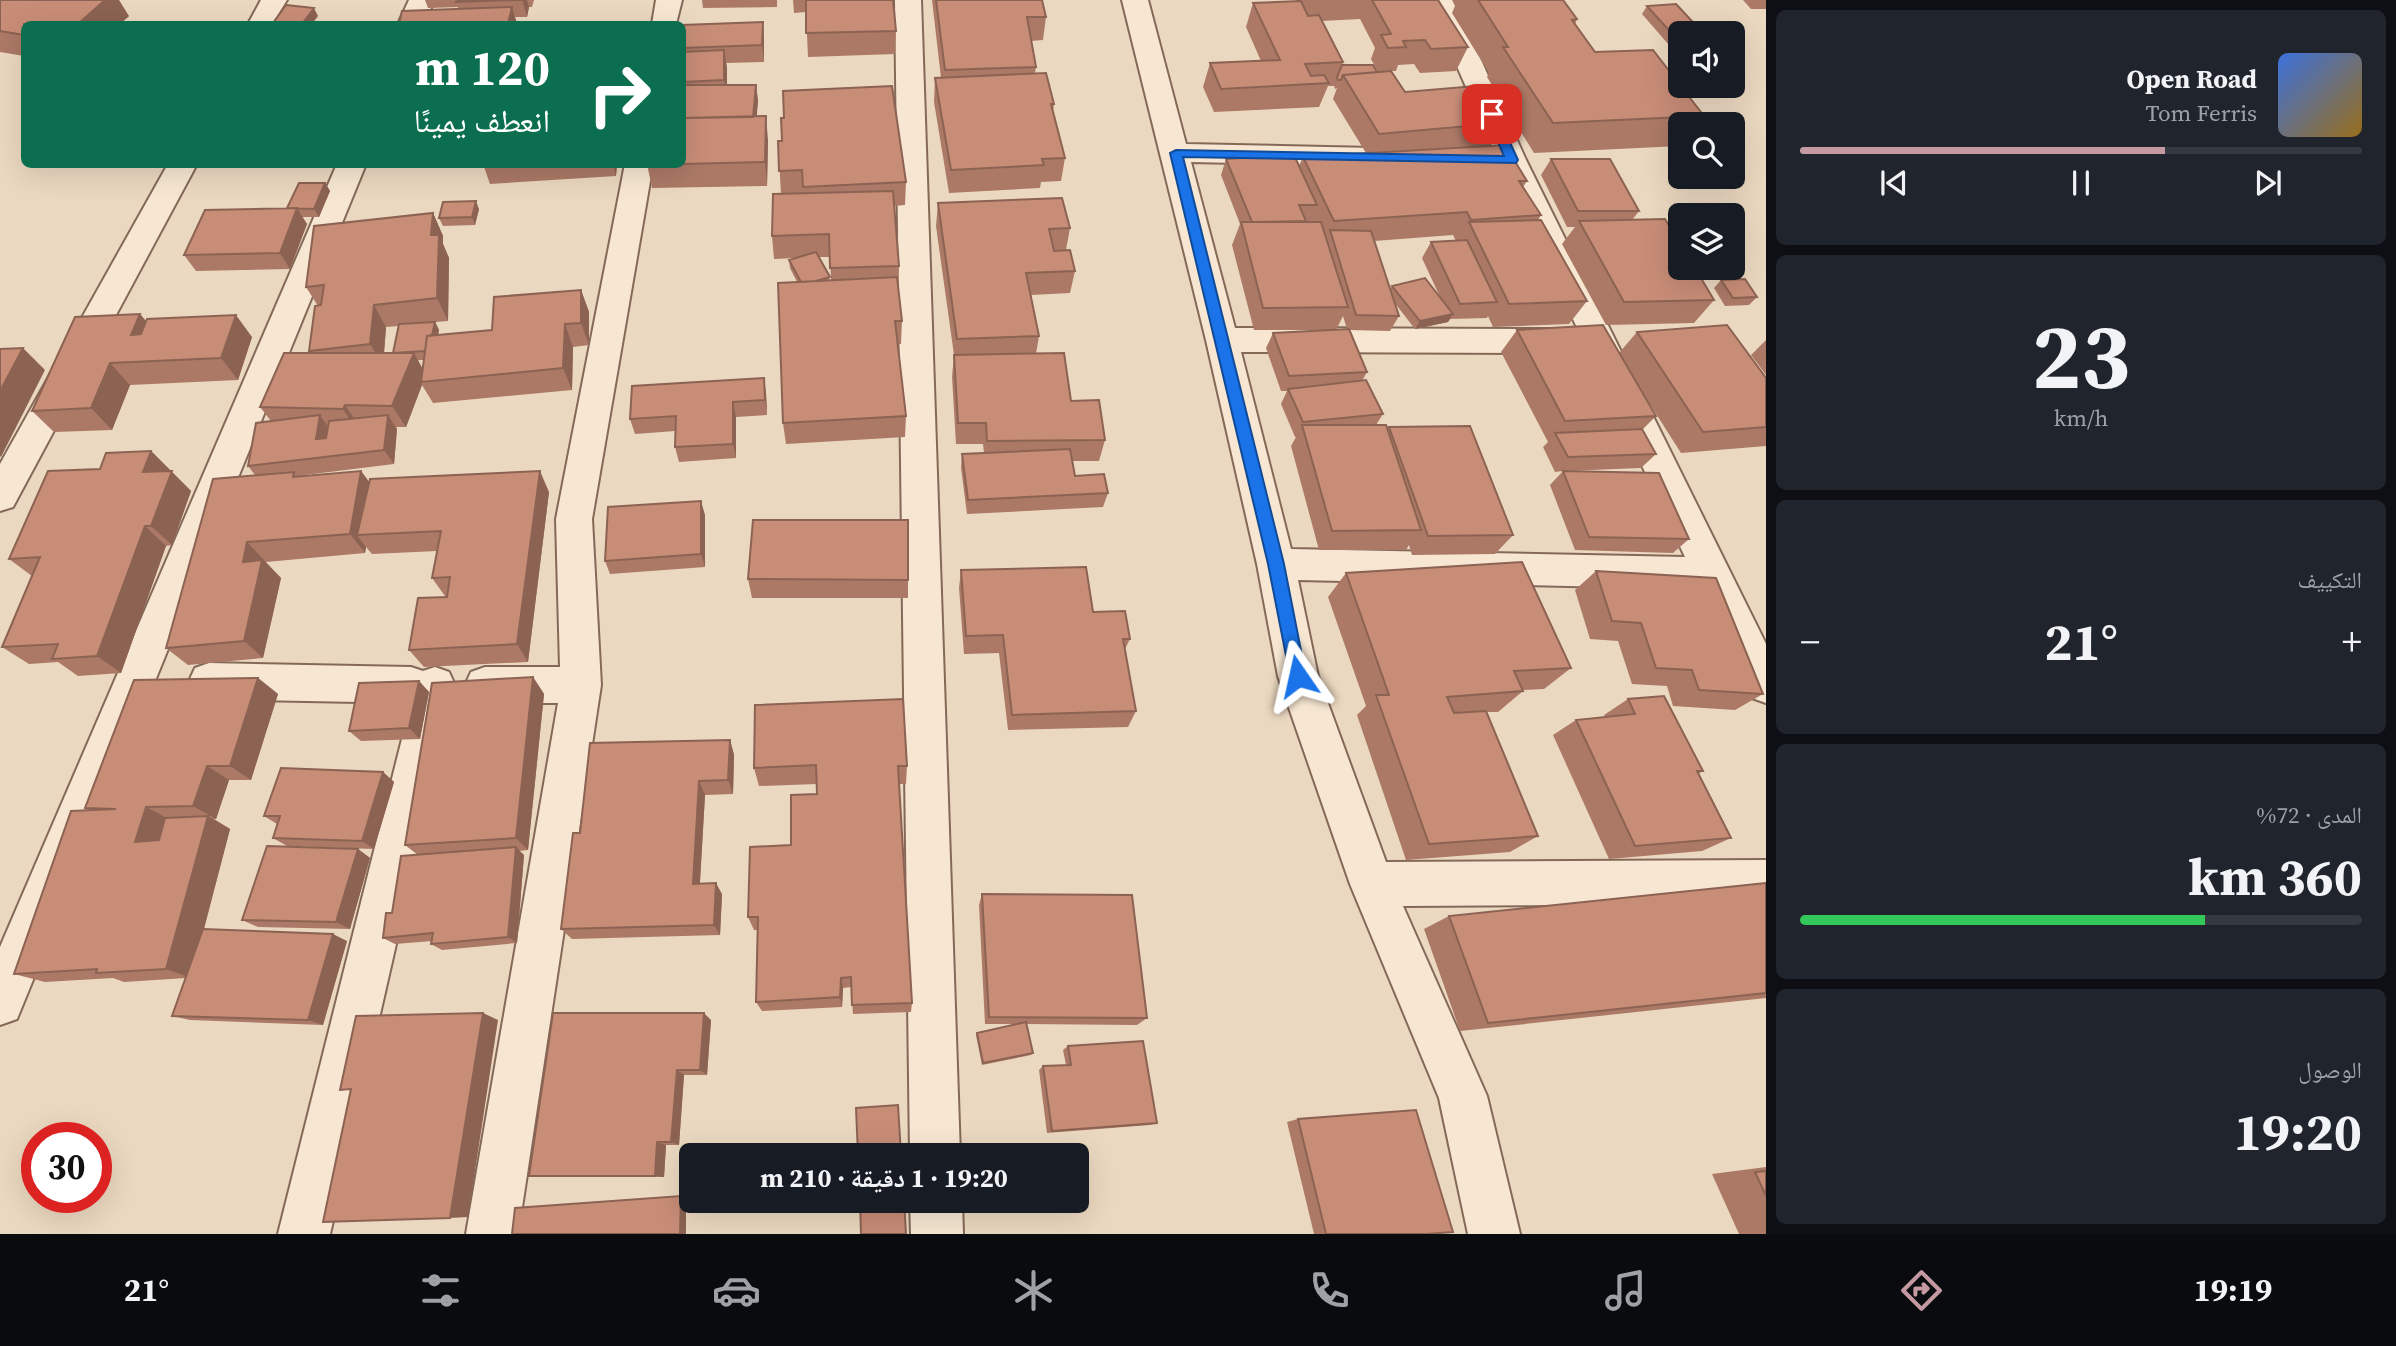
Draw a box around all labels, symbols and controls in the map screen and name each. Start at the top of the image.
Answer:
map controls [1668,21,1745,280]
button: sound [1668,21,1745,98]
text: 120 m [415,34,550,101]
icon: right [574,49,665,140]
text: Open Road [2126,61,2257,97]
pin [1462,84,1522,144]
icon: arrive [1473,95,1511,133]
text: Tom Ferris [2146,97,2257,129]
text: انعطف يمينًا [413,99,550,143]
button: search [1668,112,1745,189]
icon: previous [1875,164,1913,202]
icon: pause [2062,164,2100,202]
icon: next [2249,164,2287,202]
button: layers [1668,203,1745,280]
text: 23 [2032,294,2130,418]
text: km/h [2054,402,2108,434]
text: التكييف [2297,564,2362,596]
text: 21° [2044,606,2118,677]
text: − [1800,616,1820,668]
text: + [2342,616,2362,668]
position arrow [1261,639,1335,713]
text: المدى · 72% [2256,799,2362,831]
text: 360 km [2188,841,2362,912]
text: الوصول [2298,1054,2362,1086]
text: 19:20 [2234,1096,2362,1167]
speed limit sign: 30 [21,1122,112,1213]
text: 19:20 · 1 دقيقة · 210 m [760,1160,1008,1196]
icon: filters [416,1266,465,1315]
icon: car [712,1266,761,1315]
icon: climate [1009,1266,1058,1315]
icon: phone [1305,1266,1354,1315]
icon: music [1601,1266,1650,1315]
icon: directions [1897,1266,1946,1315]
text: 21° [124,1268,169,1312]
text: 19:19 [2193,1268,2272,1312]

